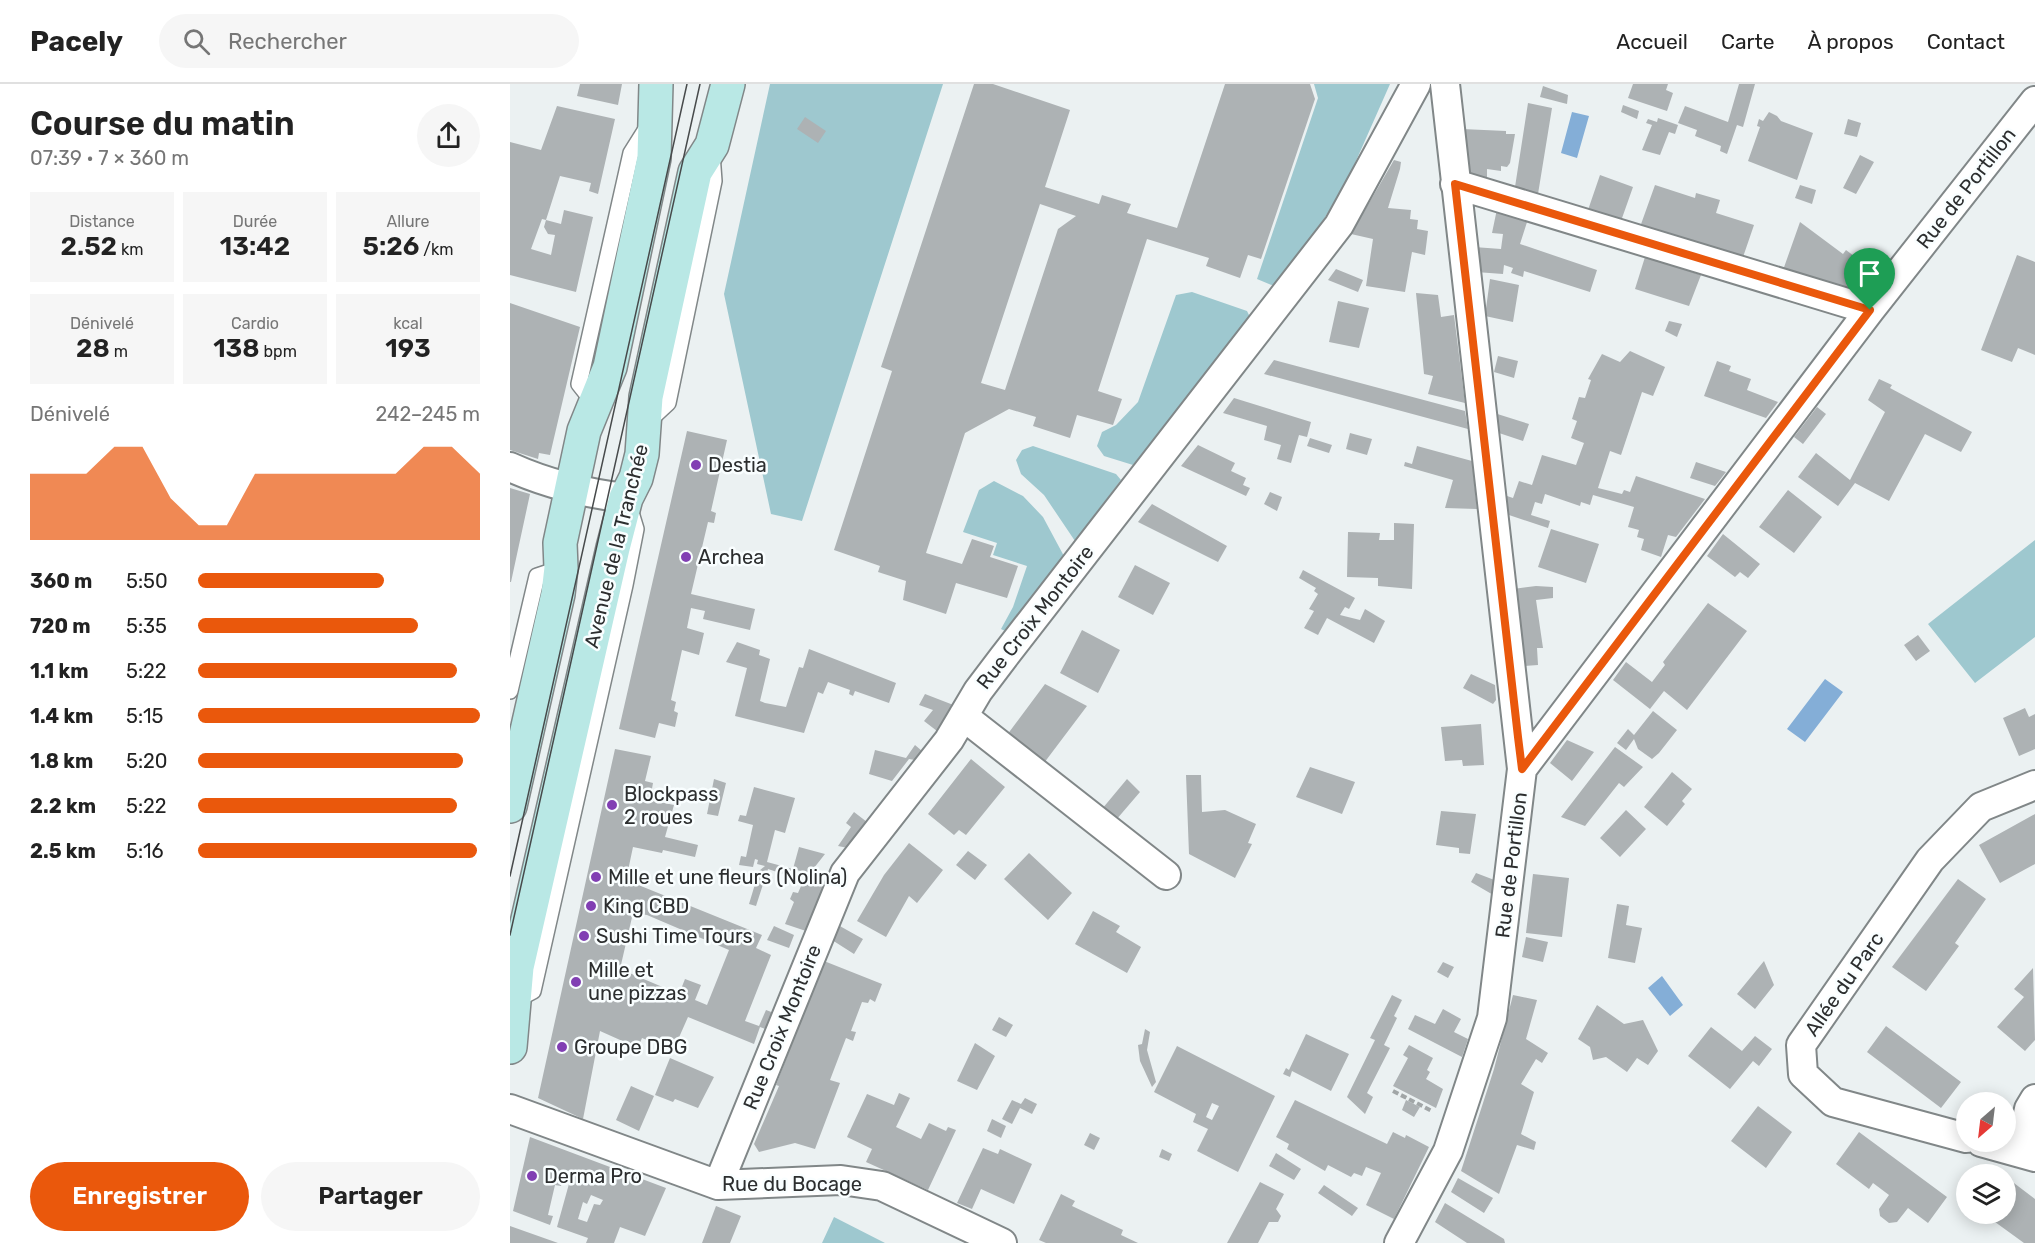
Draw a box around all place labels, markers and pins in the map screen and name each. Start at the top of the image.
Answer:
pin [1844,248,1895,310]
place label: Destia [708,453,767,477]
marker: Destia [689,458,703,472]
place label: Archea [698,545,764,569]
marker: Archea [679,550,693,564]
place label: Blockpass 2 roues [624,782,718,829]
marker: Blockpass 2 roues [605,798,619,812]
place label: Mille et une fleurs (Nolina) [608,865,847,889]
marker: Mille et une fleurs (Nolina) [589,870,603,884]
place label: King CBD [603,894,689,918]
marker: King CBD [584,899,598,913]
place label: Sushi Time Tours [596,924,753,948]
marker: Sushi Time Tours [577,929,591,943]
place label: Mille et une pizzas [588,958,687,1005]
marker: Mille et une pizzas [569,975,583,989]
place label: Groupe DBG [574,1035,687,1059]
marker: Groupe DBG [555,1040,569,1054]
place label: Derma Pro [544,1164,642,1188]
marker: Derma Pro [525,1169,539,1183]

